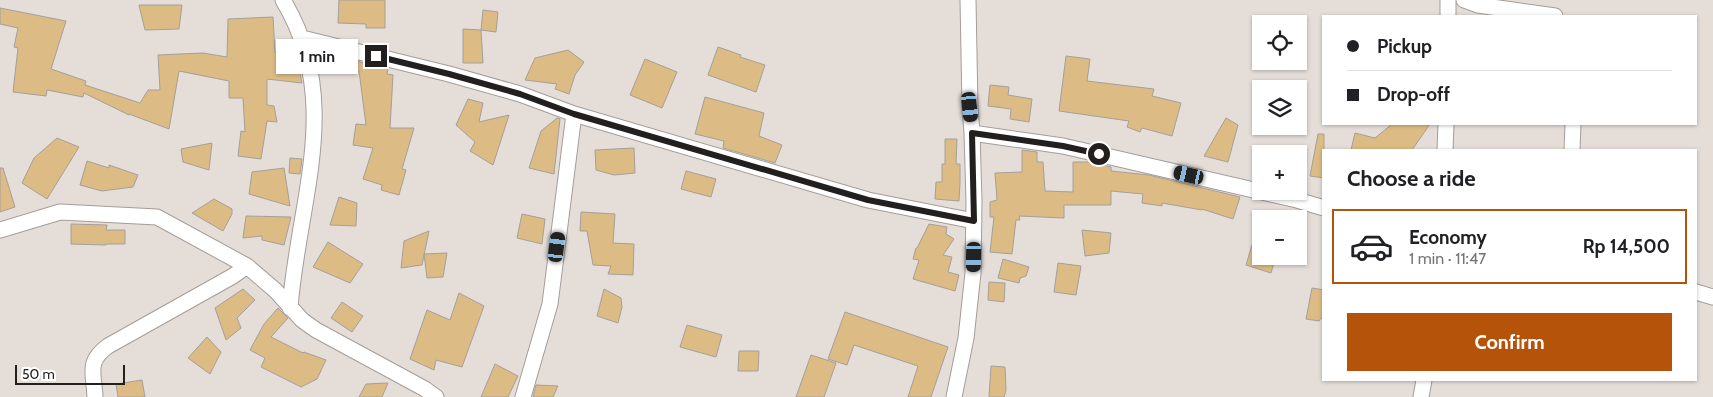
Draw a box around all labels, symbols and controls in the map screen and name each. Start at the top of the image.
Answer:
map controls [1252,15,1307,265]
button: locate [1252,15,1307,70]
text: Pickup [1377,35,1432,58]
callout: 1 min [276,38,358,74]
route end [365,45,387,67]
text: 1 min [299,47,335,66]
button: layers [1252,80,1307,135]
text: Drop-off [1377,83,1450,106]
car [960,91,979,123]
route start [1088,143,1110,165]
button: + [1252,145,1307,200]
car [1172,164,1205,186]
text: Choose a ride [1347,165,1476,192]
button: − [1252,210,1307,265]
icon: car [1349,224,1394,269]
text: Economy [1409,226,1487,249]
car [547,231,566,263]
text: Rp 14,500 [1583,235,1670,258]
car [966,242,981,272]
text: 1 min · 11:47 [1409,249,1486,268]
button: Confirm [1347,313,1672,371]
scale bar [15,362,125,385]
text: 50 m [22,365,55,383]

